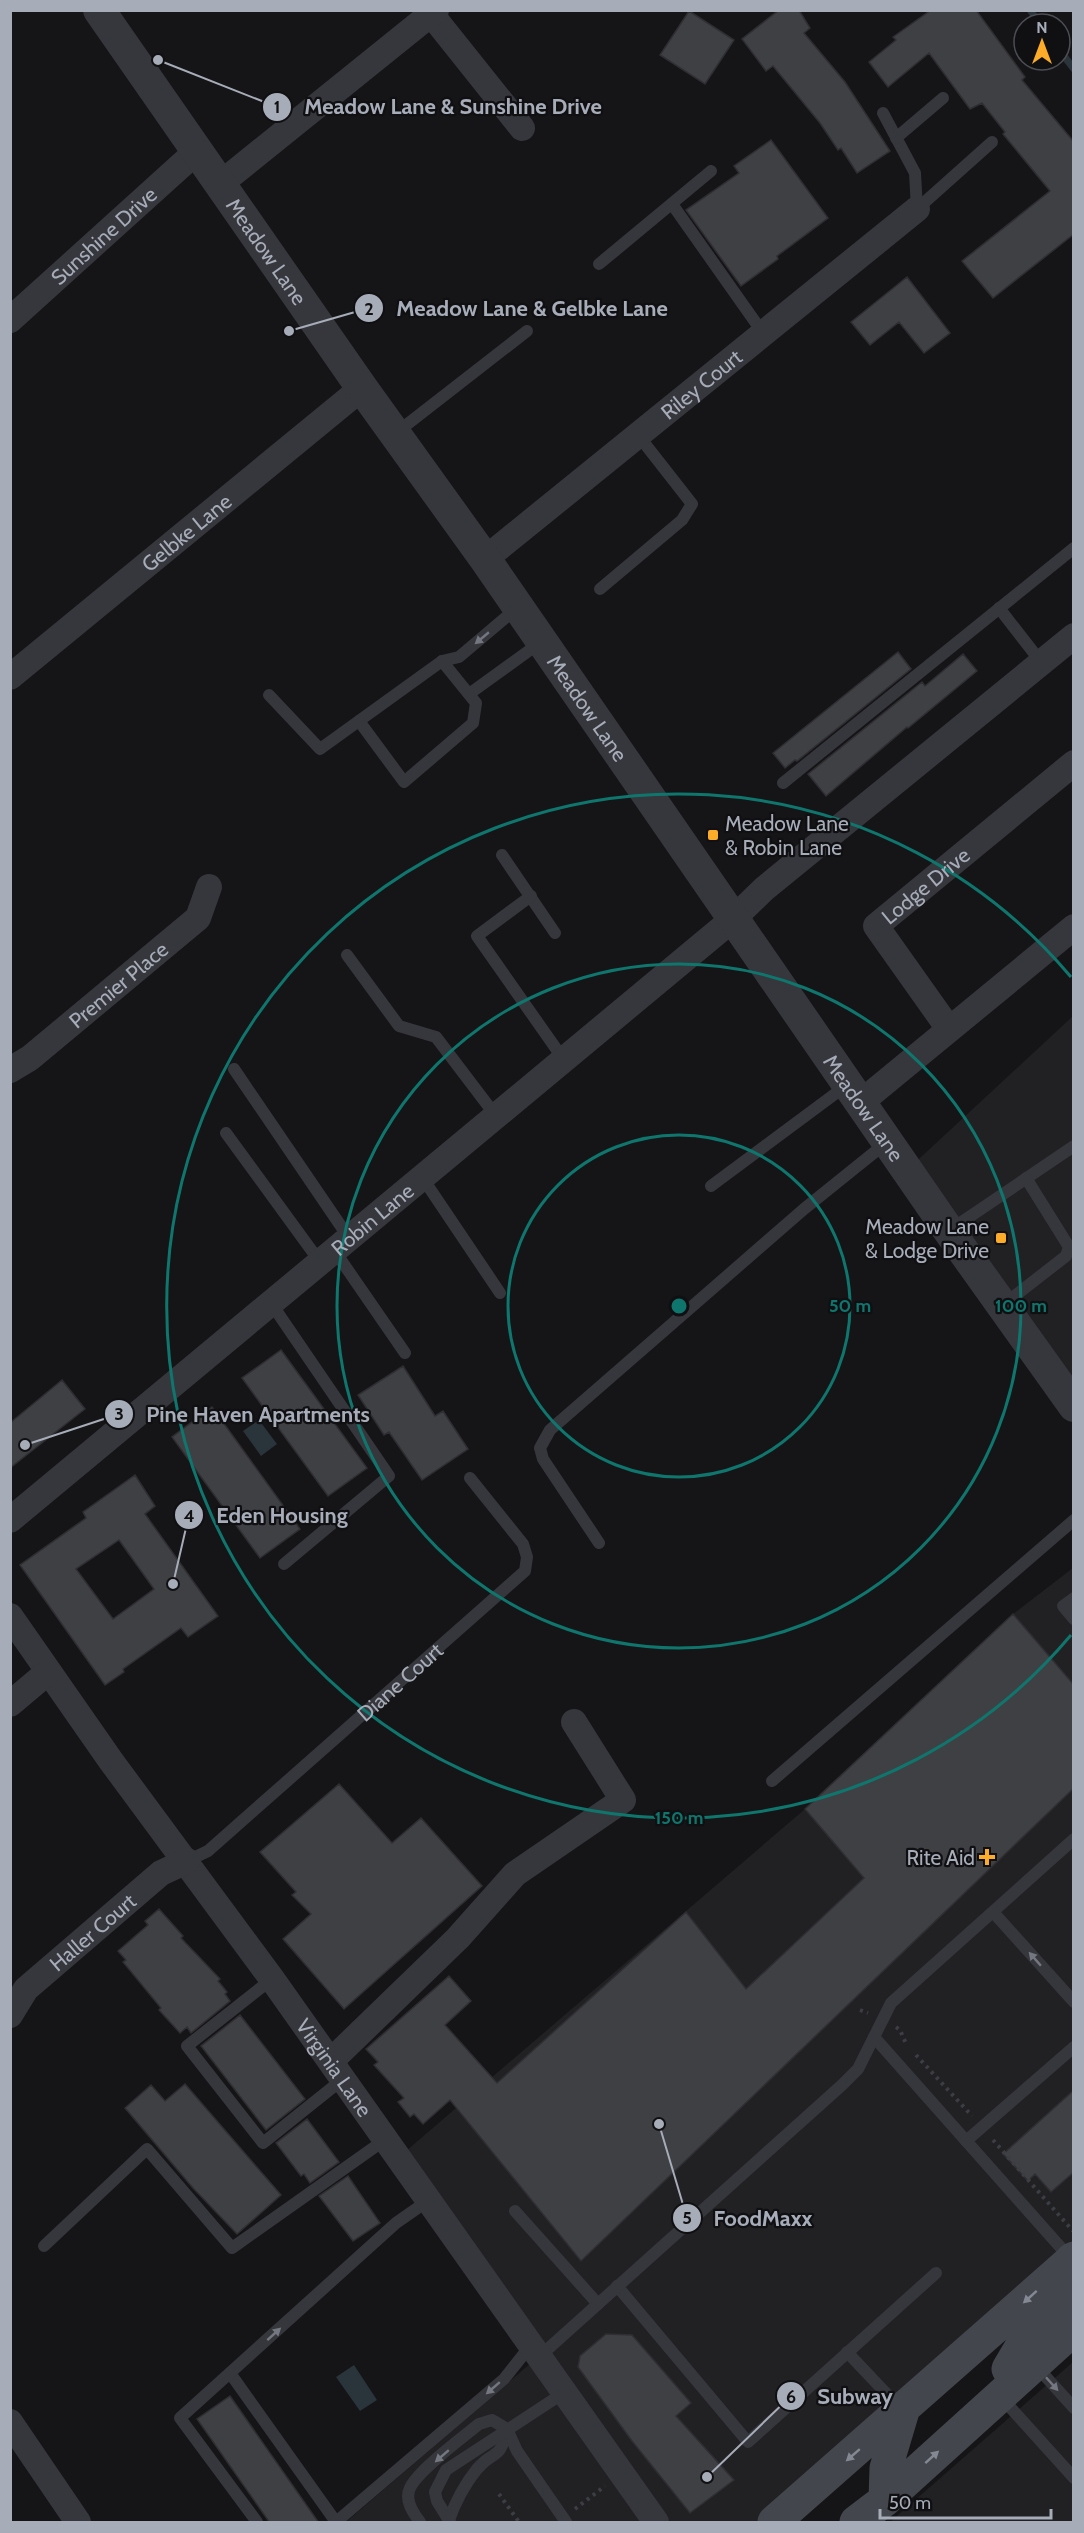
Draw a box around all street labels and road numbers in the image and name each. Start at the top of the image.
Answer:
street label: Sunshine Drive [45,181,162,290]
street label: Meadow Lane [221,193,313,310]
street label: Riley Court [656,344,746,424]
street label: Gelbke Lane [136,488,236,577]
street label: Meadow Lane [542,650,633,766]
street label: Lodge Drive [876,842,975,929]
street label: Premier Place [64,936,173,1033]
street label: Meadow Lane [818,1050,910,1166]
street label: Robin Lane [326,1177,419,1260]
street label: Diane Court [352,1637,448,1726]
street label: Haller Court [44,1888,141,1976]
street label: Virginia Lane [291,2014,378,2121]

